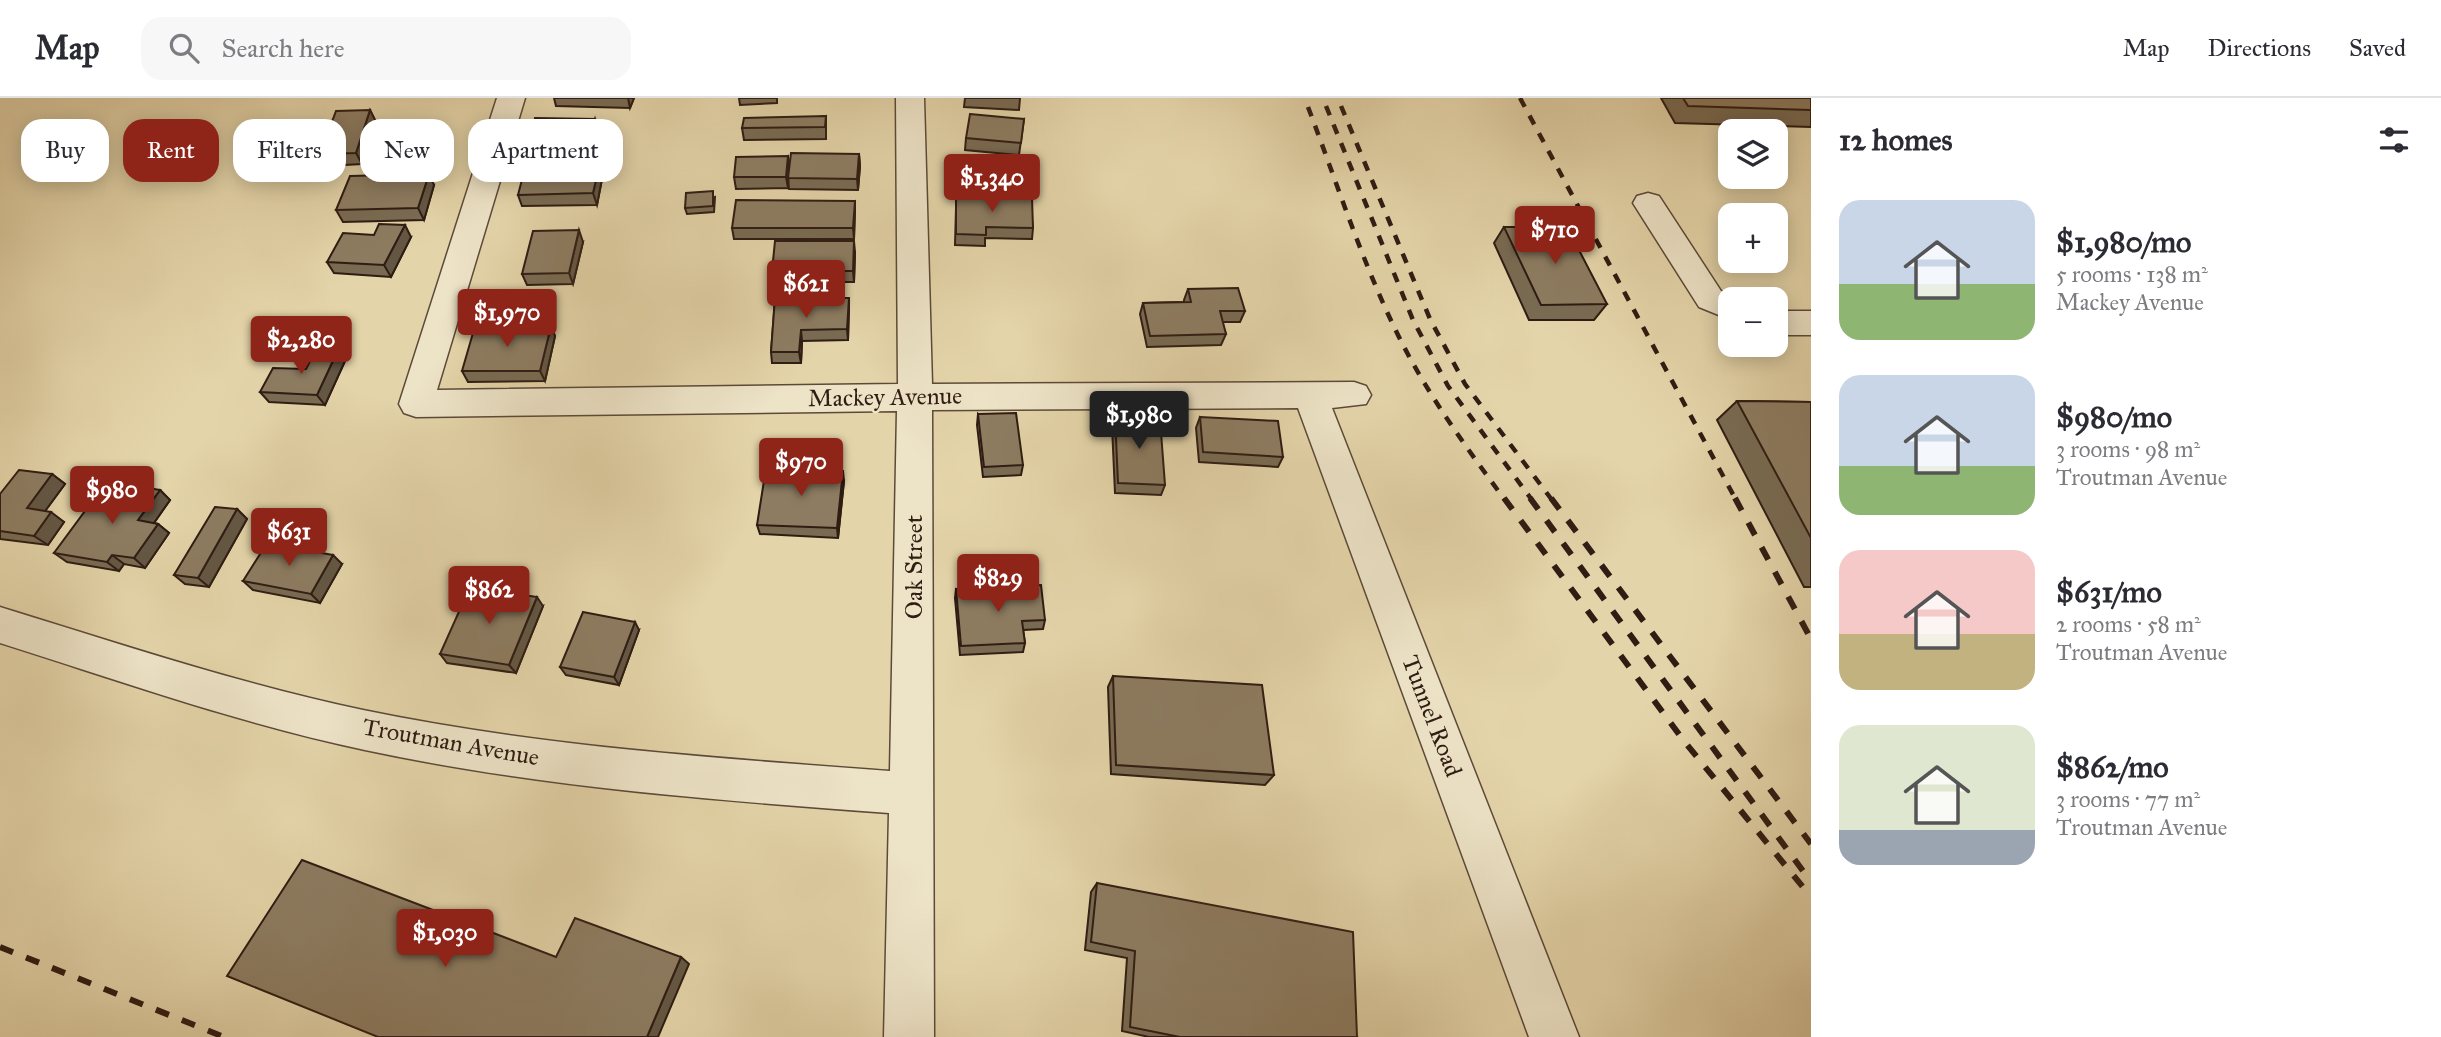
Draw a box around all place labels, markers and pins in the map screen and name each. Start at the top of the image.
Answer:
pin: $1,340 [935,155,1049,214]
pin: $710 [1514,206,1596,266]
pin: $621 [765,260,847,320]
pin: $1,970 [450,289,564,349]
pin: $2,280 [244,316,358,376]
pin: $1,980 [1082,392,1196,451]
pin: $970 [760,438,842,498]
pin: $980 [71,466,153,526]
pin: $631 [248,508,330,568]
pin: $829 [957,554,1039,614]
pin: $862 [448,566,530,626]
pin: $1,030 [388,910,502,969]

